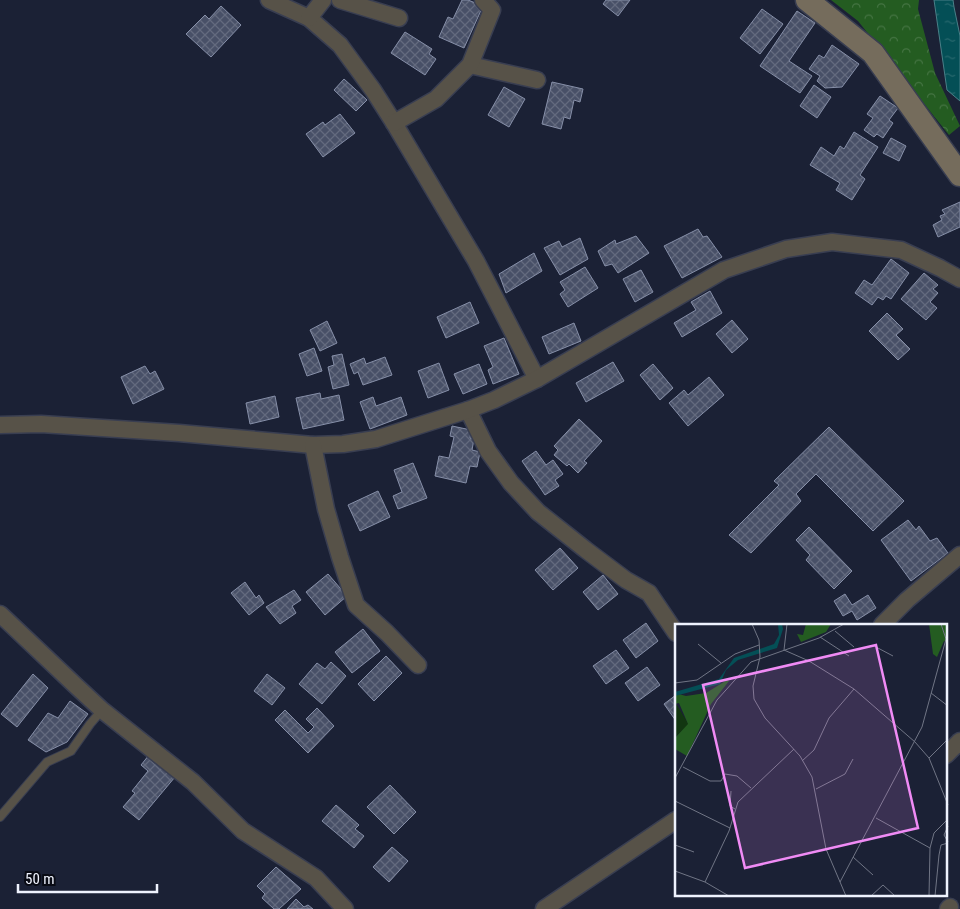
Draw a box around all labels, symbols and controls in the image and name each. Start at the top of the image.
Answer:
inset map [675,624,948,896]
scale bar [18,862,156,894]
text: 50 m [25,870,55,888]

